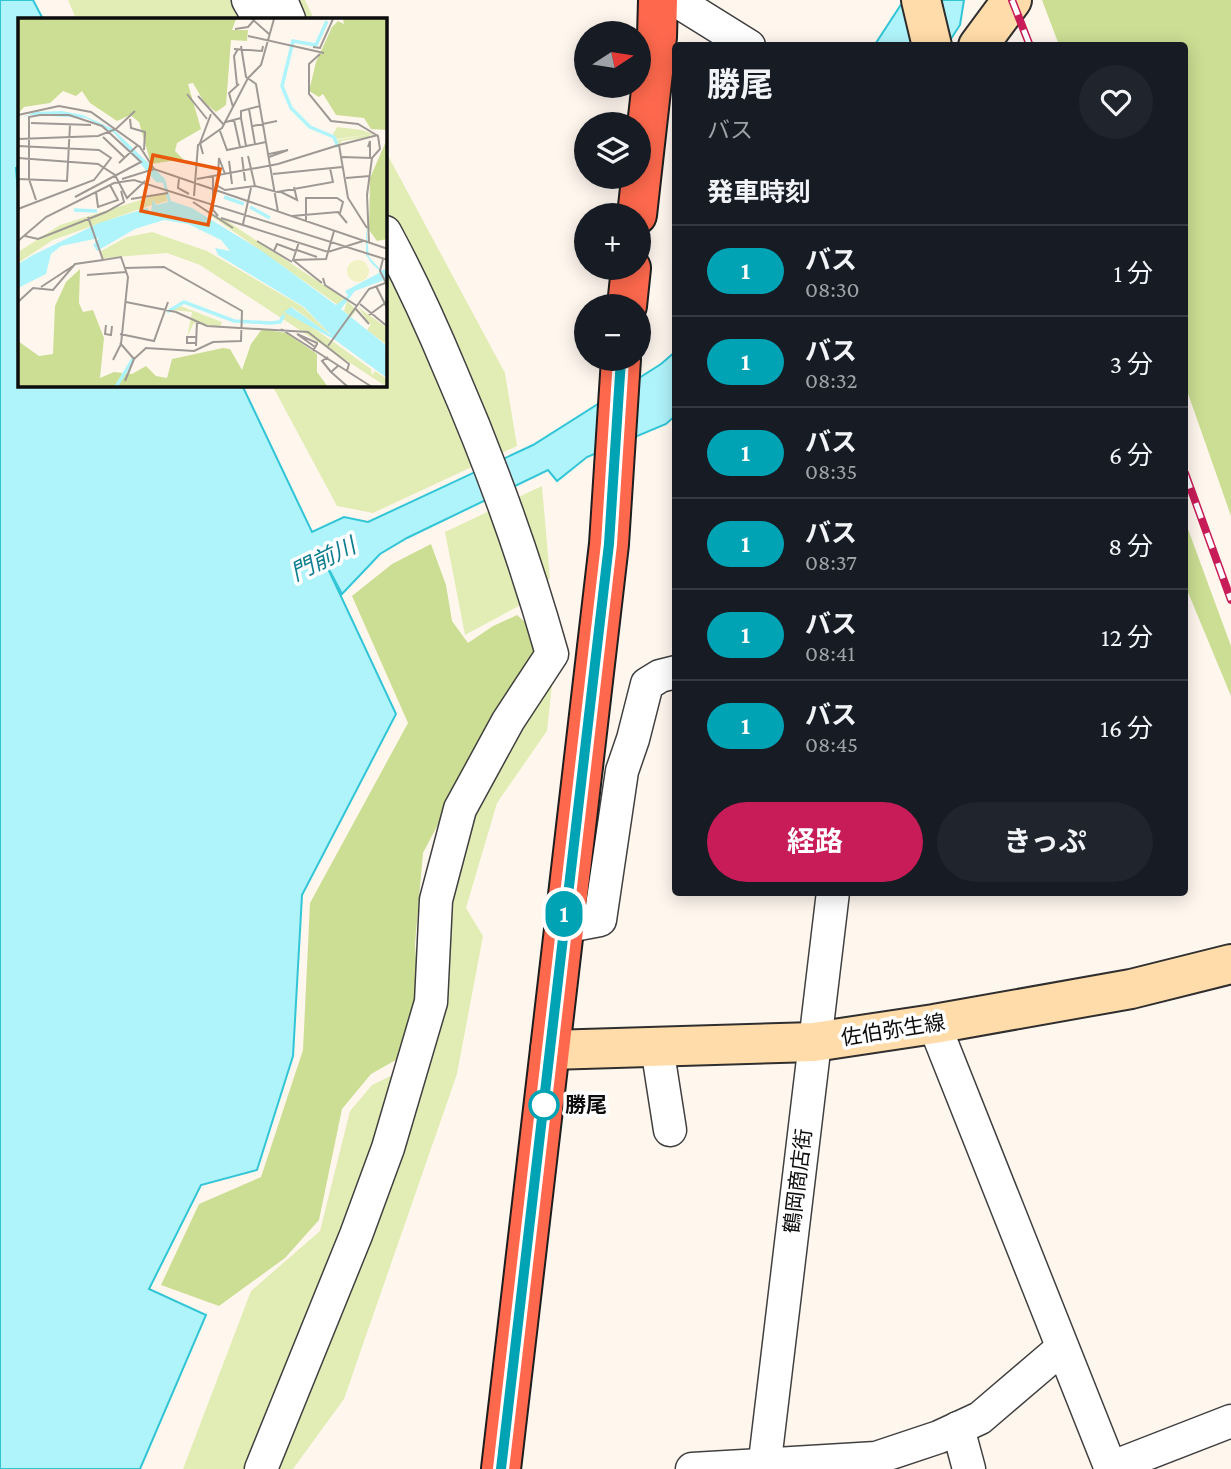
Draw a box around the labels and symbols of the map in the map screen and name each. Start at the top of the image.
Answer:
inset map [18,18,387,387]
north arrow [574,21,651,98]
water label: 門前川 [286,531,362,586]
line badge: 1 [541,891,587,937]
street label: 佐伯弥生線 [839,1010,947,1050]
marker: 勝尾 [529,1090,559,1120]
place label: 勝尾 [565,1093,607,1117]
street label: 鶴岡商店街 [780,1127,816,1235]

